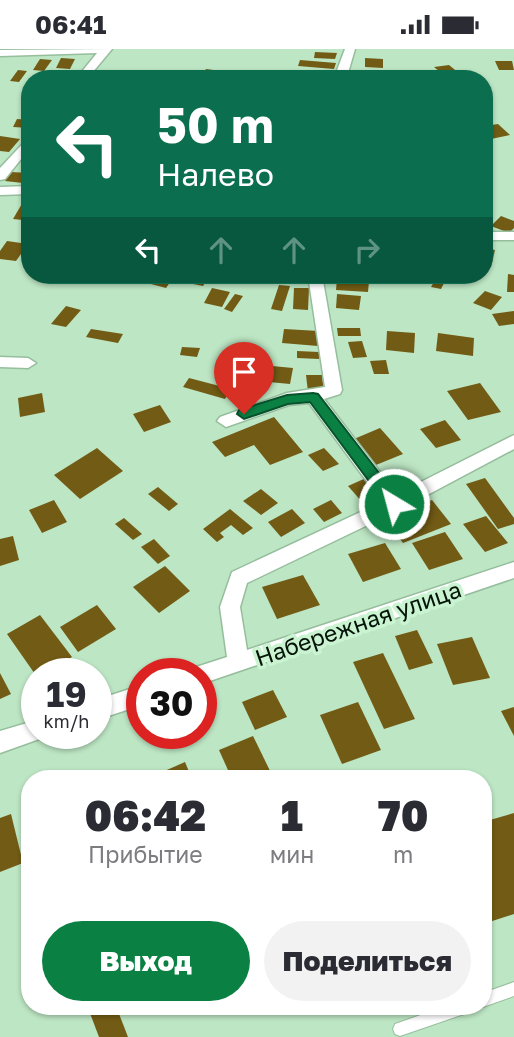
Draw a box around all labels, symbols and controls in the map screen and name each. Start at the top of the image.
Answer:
text: 06:41 [35,9,106,40]
text: 50 m [157,95,274,154]
icon: left [42,98,133,189]
text: Налево [157,155,274,193]
icon: left [129,231,167,269]
icon: ahead [202,231,240,269]
icon: ahead [275,231,313,269]
icon: right [348,231,386,269]
pin [214,342,274,414]
icon: arrive [225,353,263,391]
position arrow [357,467,431,541]
street label: Набережная улица [251,575,465,671]
speed limit sign: 30 [126,658,217,749]
text: 19 [46,673,87,715]
text: km/h [44,710,89,732]
text: 06:42 [85,790,206,840]
text: 1 [281,790,303,840]
text: 70 [378,790,428,840]
text: Прибытие [88,840,203,868]
text: мин [270,840,314,868]
text: m [393,840,413,868]
button: Выход [42,921,250,1001]
button: Поделиться [264,921,471,1001]

